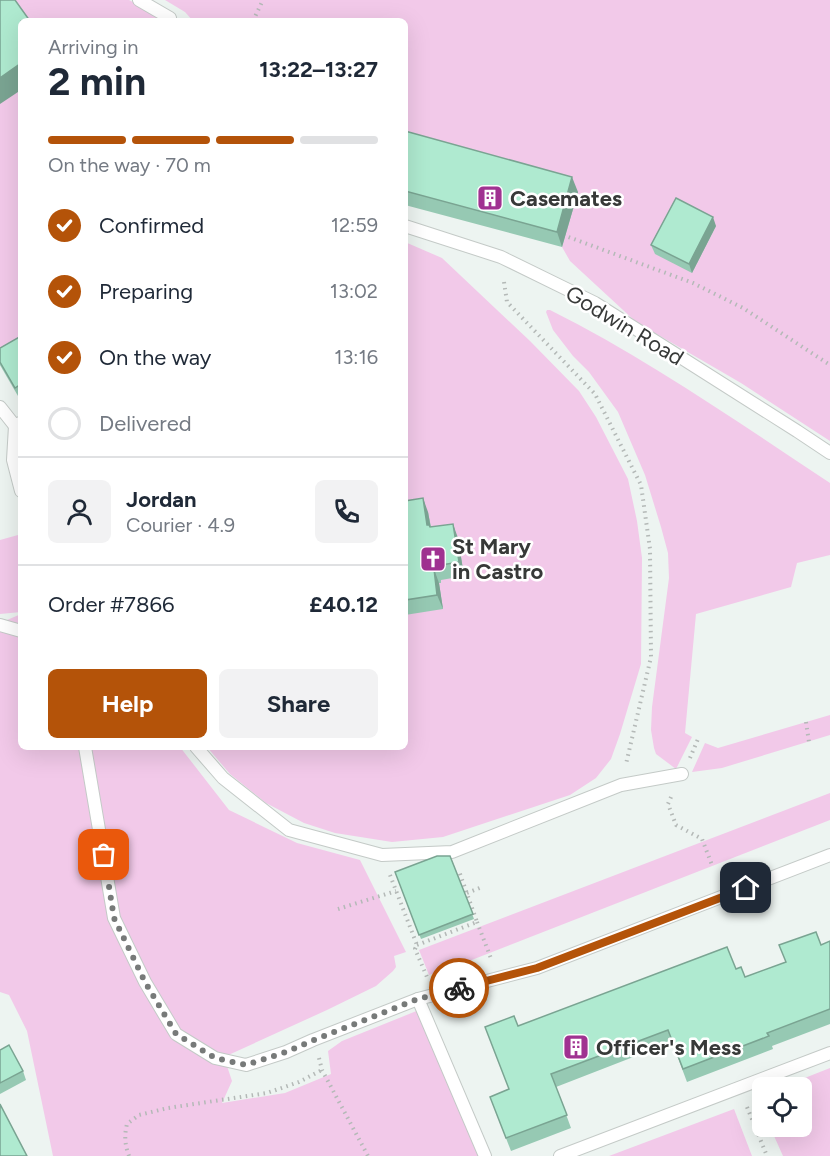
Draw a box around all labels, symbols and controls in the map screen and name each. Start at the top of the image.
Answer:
text: Arriving in [48,35,138,59]
text: 13:22–13:27 [259,56,378,83]
text: 2 min [48,58,146,105]
text: On the way · 70 m [48,153,211,177]
building icon: Casemates [475,183,505,213]
place label: Casemates [510,185,622,212]
icon: check [48,209,81,242]
text: Confirmed [99,212,204,239]
text: 12:59 [331,213,378,237]
icon: check [48,275,81,308]
text: Preparing [99,278,193,305]
text: 13:02 [330,279,378,303]
street label: Godwin Road [561,280,689,371]
icon: check [48,341,81,374]
text: On the way [99,344,211,371]
text: 13:16 [334,345,378,369]
text: Delivered [99,410,192,437]
button: person [48,480,111,543]
button: phone [315,480,378,543]
text: Jordan [126,486,197,513]
text: Courier · 4.9 [126,513,235,537]
place label: St Mary in Castro [452,533,544,585]
church icon: St Mary in Castro [418,544,448,574]
text: Order #7866 [48,591,174,618]
text: £40.12 [309,591,378,618]
button: Help [48,669,207,738]
button: Share [219,669,378,738]
pin [78,829,129,880]
icon: bag [87,838,120,871]
pin [720,862,771,913]
icon: home [729,871,762,904]
courier [429,958,489,1018]
icon: bike [443,972,476,1005]
building icon: Officer's Mess [561,1032,591,1062]
place label: Officer's Mess [596,1034,741,1061]
map controls [752,1077,812,1137]
button: locate [752,1077,812,1137]

